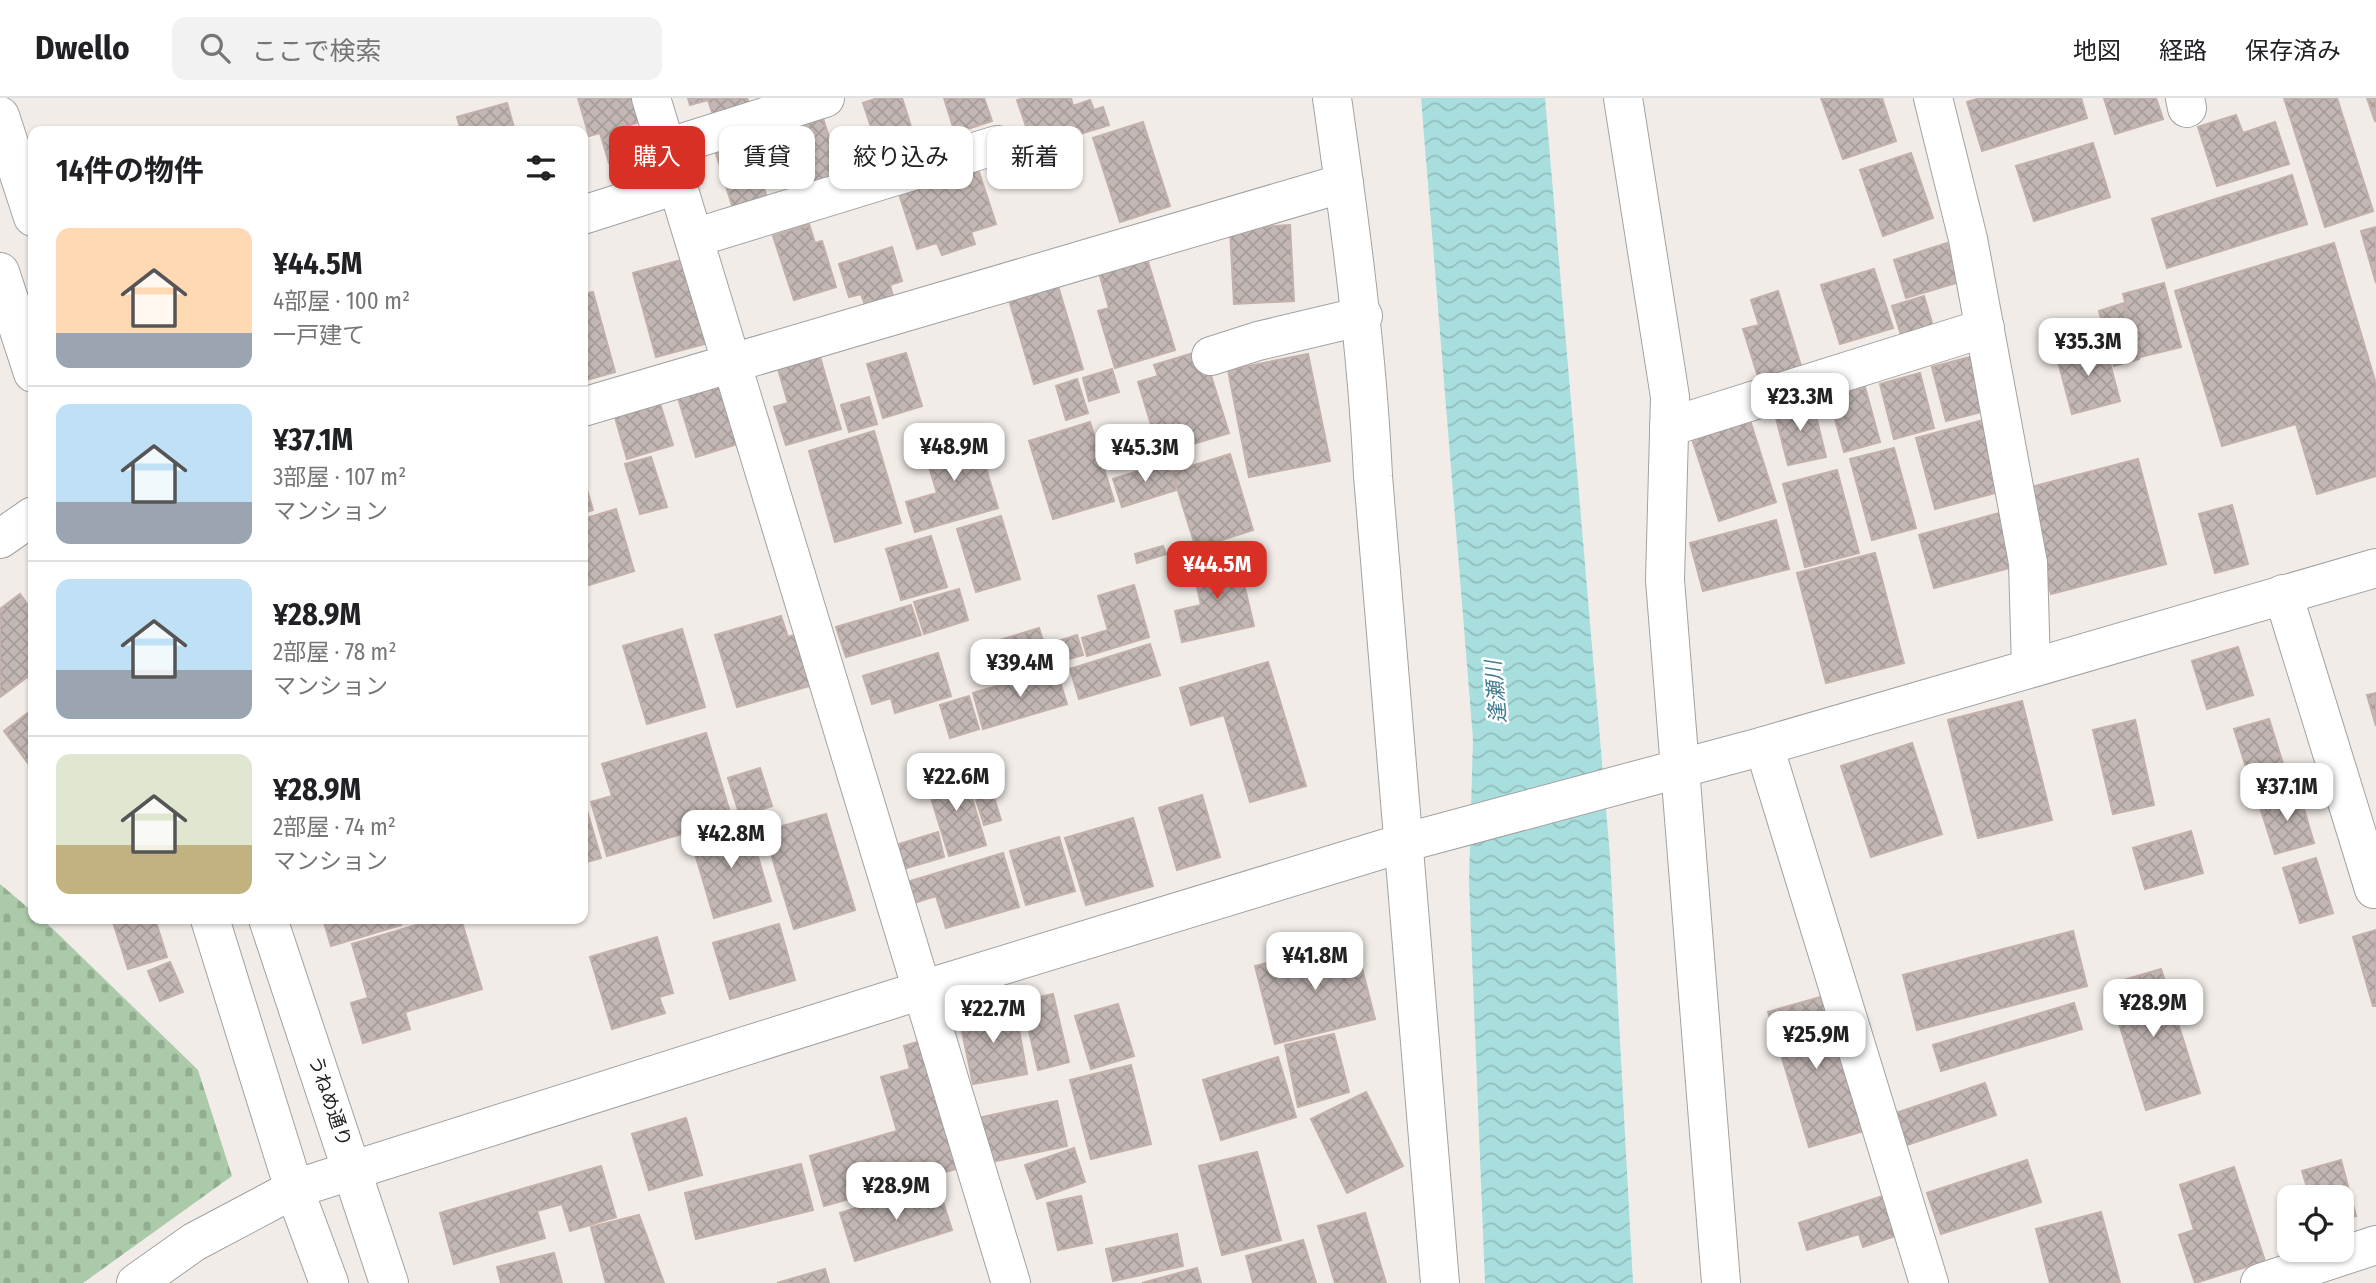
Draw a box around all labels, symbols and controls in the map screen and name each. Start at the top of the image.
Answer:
search box [172,17,662,80]
text: Dwello [35,28,130,68]
icon: search [196,29,234,67]
text: ここで検索 [252,36,382,67]
text: 地図 [2073,37,2121,65]
text: 経路 [2159,37,2207,65]
text: 保存済み [2245,37,2341,65]
chip: 購入 [609,126,705,189]
chip: 賃貸 [719,126,815,189]
chip: 絞り込み [829,126,973,189]
chip: 新着 [987,126,1083,189]
icon: filters [522,149,560,187]
text: 14件の物件 [56,153,204,189]
text: ¥44.5M [273,246,362,282]
icon: home [112,256,196,340]
text: 4部屋 · 100 m² [273,287,410,315]
pin: ¥35.3M [2031,318,2145,378]
text: 一戸建て [273,321,365,349]
text: ¥35.3M [2055,327,2121,355]
pin: ¥23.3M [1743,374,1857,433]
text: ¥23.3M [1767,382,1833,410]
text: ¥37.1M [273,422,353,458]
pin: ¥48.9M [897,424,1011,483]
pin: ¥45.3M [1088,424,1202,484]
icon: home [112,432,196,516]
text: ¥48.9M [920,432,988,460]
text: ¥45.3M [1111,433,1179,461]
text: 3部屋 · 107 m² [273,463,406,491]
text: マンション [273,497,388,525]
pin: ¥44.5M [1160,542,1274,601]
text: ¥44.5M [1183,550,1251,578]
text: ¥28.9M [273,597,361,633]
icon: home [112,607,196,691]
text: 2部屋 · 78 m² [273,638,397,666]
pin: ¥39.4M [963,640,1077,699]
text: ¥39.4M [986,648,1054,676]
water label: 逢瀬川 [1480,657,1512,725]
text: マンション [273,672,388,700]
pin: ¥22.6M [899,754,1013,813]
text: ¥22.6M [923,762,989,790]
pin: ¥37.1M [2230,764,2344,823]
text: ¥28.9M [273,772,361,808]
text: ¥37.1M [2256,772,2318,800]
icon: home [112,782,196,866]
pin: ¥42.8M [674,810,788,870]
text: 2部屋 · 74 m² [273,813,396,841]
text: ¥42.8M [697,819,765,847]
text: マンション [273,847,388,875]
pin: ¥41.8M [1258,932,1372,992]
text: ¥41.8M [1282,941,1348,969]
pin: ¥28.9M [2096,979,2210,1039]
pin: ¥22.7M [936,986,1050,1045]
text: ¥28.9M [2119,988,2187,1016]
text: ¥22.7M [961,994,1025,1022]
pin: ¥25.9M [1759,1012,1873,1071]
text: ¥25.9M [1783,1020,1849,1048]
street label: うねめ通り [304,1052,356,1150]
pin: ¥28.9M [839,1162,953,1222]
text: ¥28.9M [862,1171,930,1199]
map controls [2277,1185,2354,1262]
button: locate [2277,1185,2354,1262]

